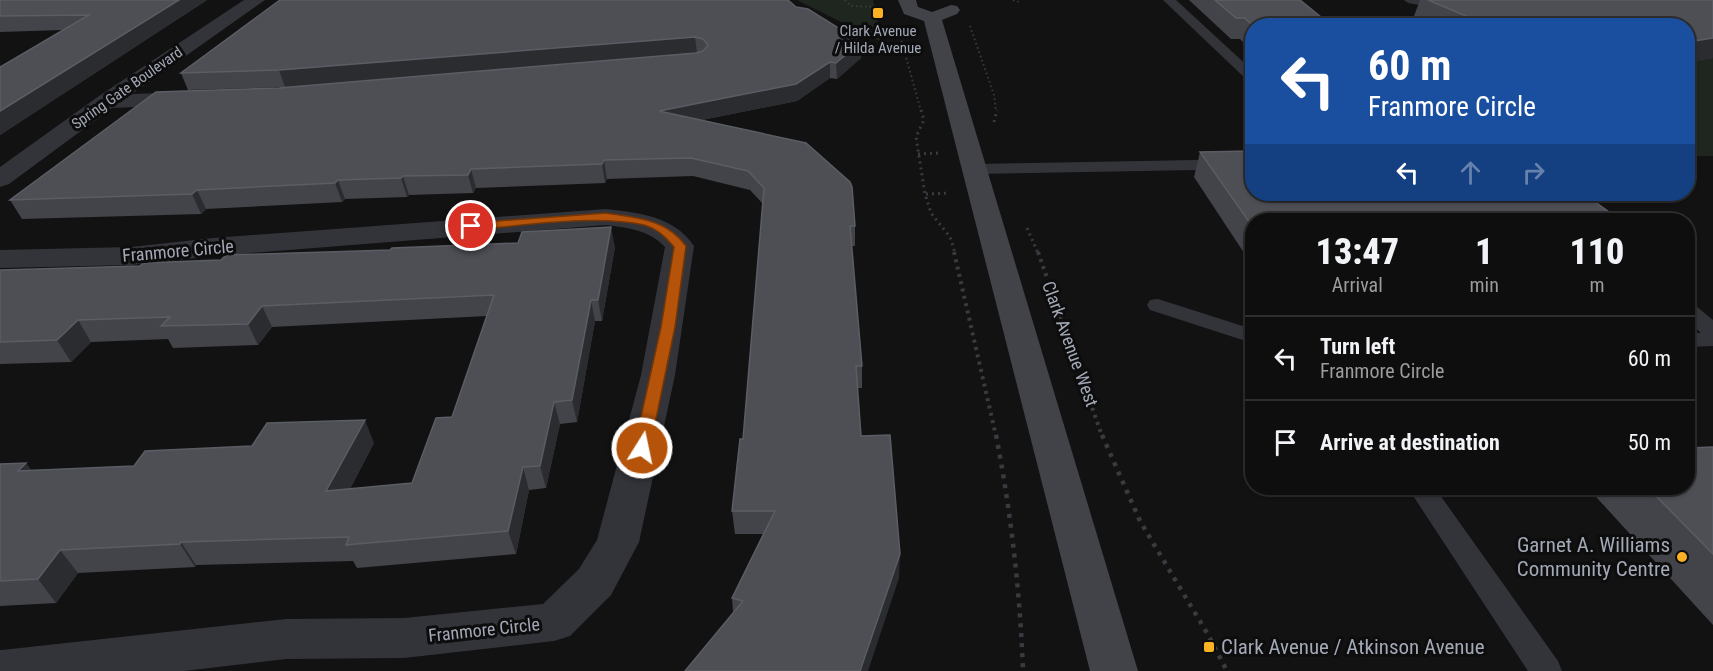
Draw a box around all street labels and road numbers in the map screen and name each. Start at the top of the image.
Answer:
street label: Spring Gate Boulevard [68,43,186,133]
street label: Franmore Circle [121,235,235,266]
street label: Clark Avenue West [1038,278,1103,409]
street label: Franmore Circle [427,613,541,646]

